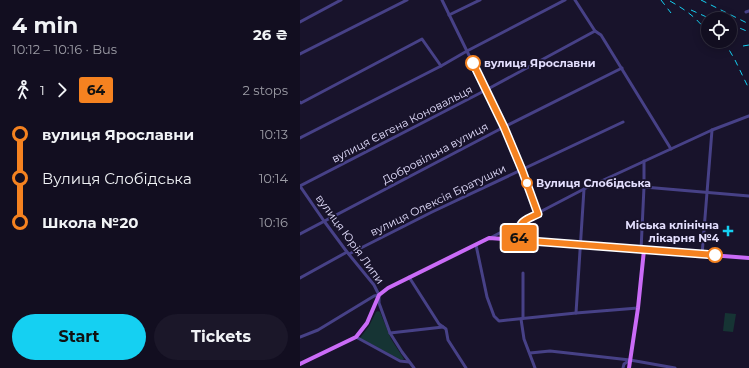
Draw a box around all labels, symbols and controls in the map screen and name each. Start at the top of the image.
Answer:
text: 4 min [12,12,78,39]
map controls [701,12,737,48]
button: locate [701,12,737,48]
text: 26 ₴ [253,25,288,44]
text: 10:12 – 10:16 · Bus [12,41,117,57]
marker: вулиця Ярославни [465,55,481,71]
place label: вулиця Ярославни [484,56,596,70]
icon: walk [12,79,34,101]
icon: forward [51,79,73,101]
text: 64 [87,81,105,99]
text: 1 [40,82,45,98]
text: 2 stops [243,82,288,98]
street label: вулиця Євгена Коновальця [329,82,475,166]
street label: Добровільна вулиця [380,119,490,187]
text: вулиця Ярославни [42,125,194,144]
text: 10:13 [260,126,288,142]
street label: вулиця Олексія Братушки [368,161,508,239]
text: Вулиця Слобідська [42,169,192,188]
text: 10:14 [259,170,288,186]
place label: Вулиця Слобідська [536,176,651,190]
marker: Вулиця Слобідська [521,177,533,189]
street label: вулиця Юрія Липи [313,191,387,287]
text: Школа №20 [42,213,138,232]
text: 10:16 [259,214,288,230]
place label: Міська клінічна лікарня №4 [625,218,719,245]
line badge: 64 [501,225,537,251]
marker: Міська клінічна лікарня №4 [722,225,734,237]
text: 64 [510,229,528,247]
unlabelled marker [707,247,723,263]
button: Start [12,314,146,360]
button: Tickets [154,314,288,360]

